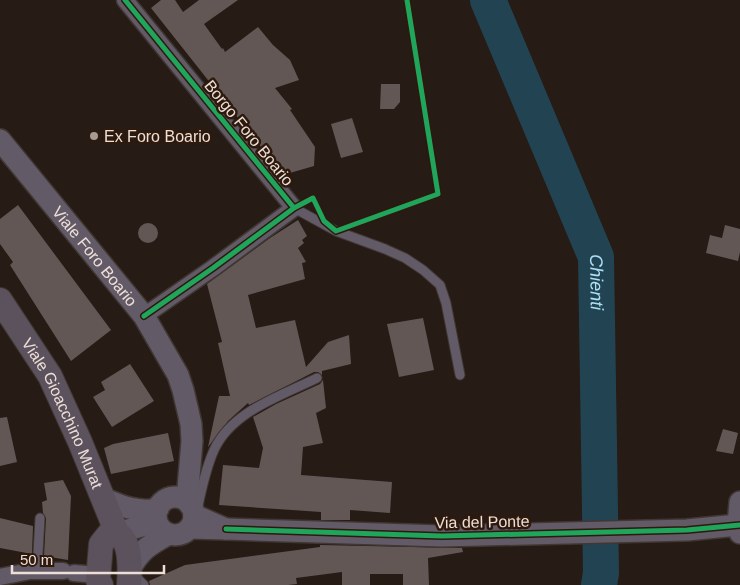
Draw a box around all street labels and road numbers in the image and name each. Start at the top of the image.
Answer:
street label: Borgo Foro Boario [201,77,297,189]
street label: Viale Foro Boario [49,203,141,309]
street label: Viale Gioacchino Murat [19,335,107,491]
street label: Via del Ponte [434,513,530,531]

